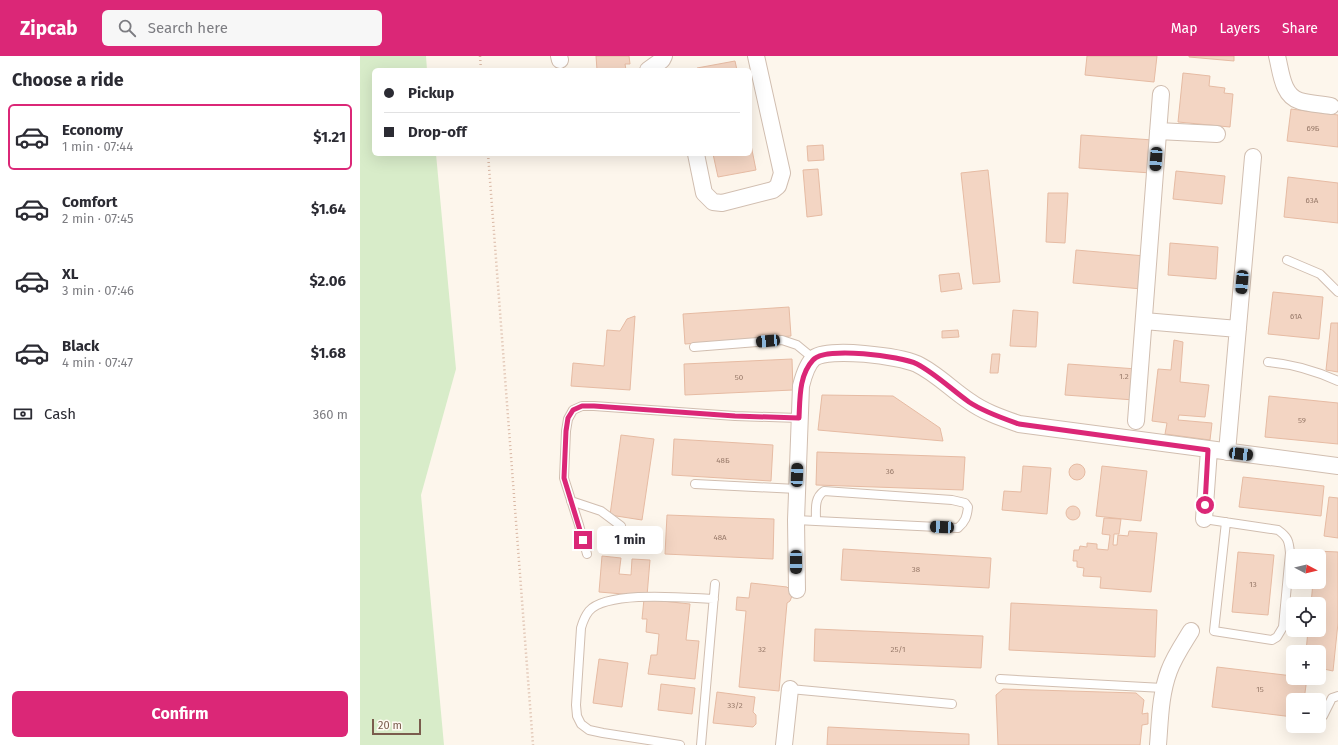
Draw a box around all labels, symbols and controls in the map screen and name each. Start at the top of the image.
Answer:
search box [102,10,382,46]
text: Zipcab [20,17,78,40]
icon: search [116,17,138,39]
text: Search here [148,19,228,37]
text: Map [1171,20,1197,37]
text: Layers [1219,20,1260,37]
text: Share [1282,20,1318,37]
text: Choose a ride [12,69,124,91]
text: Pickup [408,84,454,102]
icon: car [14,119,50,155]
text: Economy [62,121,123,139]
text: Drop-off [408,123,467,141]
house number: 69Б [1307,124,1320,133]
text: $1.21 [313,128,346,146]
text: 1 min · 07:44 [62,139,133,154]
car [1149,147,1163,171]
icon: car [14,191,50,227]
text: Comfort [62,193,118,211]
house number: 63А [1306,196,1319,205]
text: $1.64 [311,200,346,218]
text: 2 min · 07:45 [62,211,133,226]
icon: car [14,263,50,299]
text: XL [62,265,78,283]
car [1235,270,1249,294]
text: $2.06 [310,272,346,290]
text: 3 min · 07:46 [62,283,134,298]
house number: 61A [1290,312,1302,321]
car [756,334,780,348]
icon: car [14,335,50,371]
text: Black [62,337,99,355]
text: $1.68 [311,344,346,362]
text: 4 min · 07:47 [62,355,133,370]
house number: 1.2 [1119,372,1129,381]
house number: 50 [735,373,744,382]
icon: cash [12,403,34,425]
text: Cash [44,405,76,423]
text: 360 m [313,407,348,422]
house number: 59 [1298,416,1306,425]
car [1228,447,1254,461]
house number: 48Б [716,456,730,465]
car [791,463,803,487]
house number: 36 [886,467,894,476]
route start [1196,496,1214,514]
car [930,520,954,534]
callout: 1 min [597,526,663,554]
route end [574,531,592,549]
text: 1 min [614,532,646,547]
house number: 48А [713,533,727,542]
north arrow [1286,549,1326,589]
map controls [1286,549,1326,733]
car [790,550,802,574]
house number: 38 [912,565,921,574]
house number: 13 [1249,580,1257,589]
button: locate [1286,597,1326,637]
house number: 32 [758,645,766,654]
house number: 25/1 [891,645,905,654]
button: + [1286,645,1326,685]
house number: 15 [1256,685,1264,694]
button: Confirm [12,691,348,737]
button: − [1286,693,1326,733]
house number: 33/2 [727,701,743,710]
scale bar [372,717,421,736]
text: 20 m [378,719,402,732]

